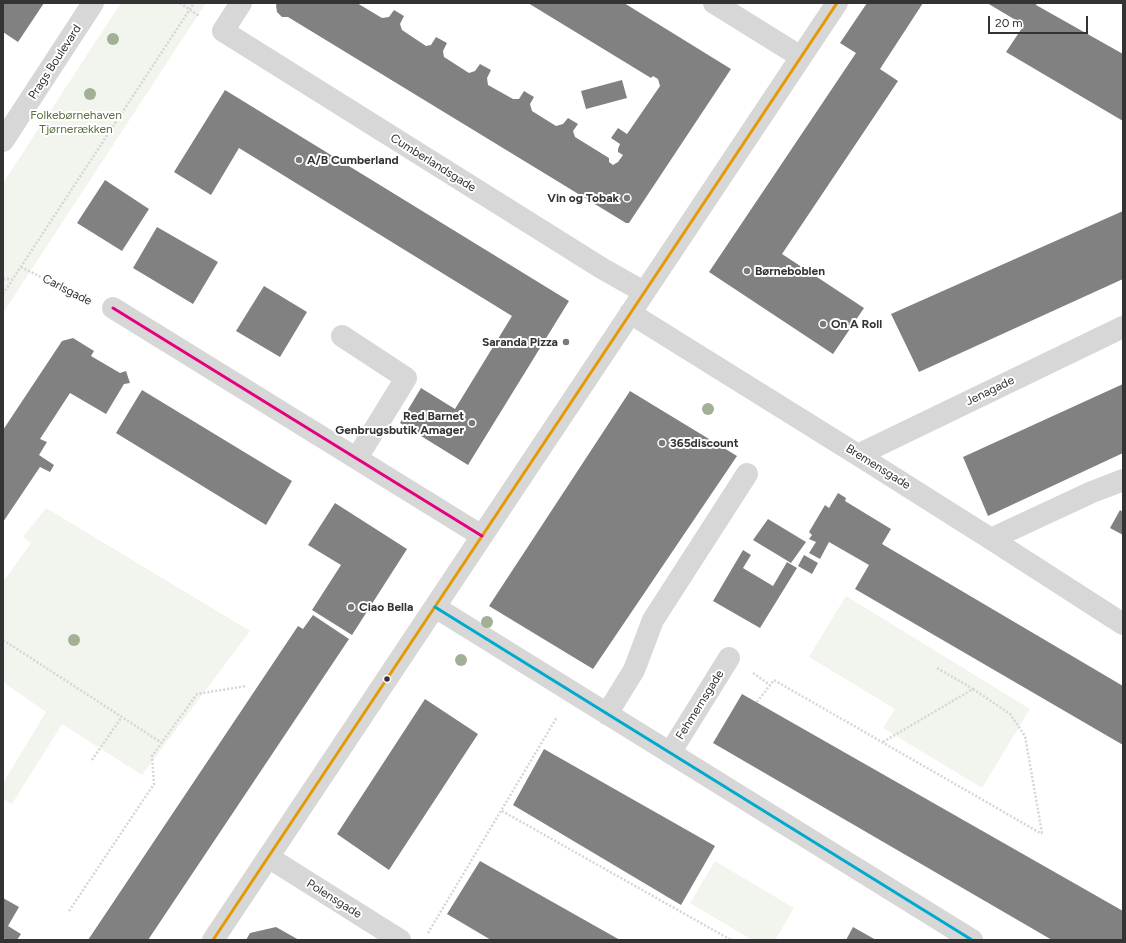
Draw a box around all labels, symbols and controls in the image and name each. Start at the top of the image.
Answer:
scale bar [990,8,1090,34]
text: 20 m [995,16,1023,30]
street label: Prags Boulevard [26,22,84,102]
park label: Folkebørnehaven Tjørnerækken [30,108,122,136]
street label: Cumberlandsgade [388,131,478,195]
place label: A/B Cumberland [307,153,399,167]
marker: A/B Cumberland [294,155,304,165]
place label: Vin og Tobak [547,191,619,205]
marker: Vin og Tobak [622,193,632,203]
place label: Børneboblen [755,264,825,278]
marker: Børneboblen [742,266,752,276]
street label: Carlsgade [40,271,94,309]
place label: On A Roll [831,317,882,331]
marker: On A Roll [818,319,828,329]
place label: Saranda Pizza [482,335,558,349]
marker: Saranda Pizza [561,337,571,347]
street label: Jenagade [963,373,1017,409]
place label: Red Barnet Genbrugsbutik Amager [335,409,464,437]
marker: Red Barnet Genbrugsbutik Amager [467,418,477,428]
place label: 365discount [670,436,738,450]
marker: 365discount [657,438,667,448]
street label: Bremensgade [843,441,913,493]
place label: Ciao Bella [359,600,413,614]
marker: Ciao Bella [346,602,356,612]
street label: Fehmernsgade [673,667,727,743]
unlabelled marker [382,674,392,684]
street label: Polensgade [304,876,364,922]

